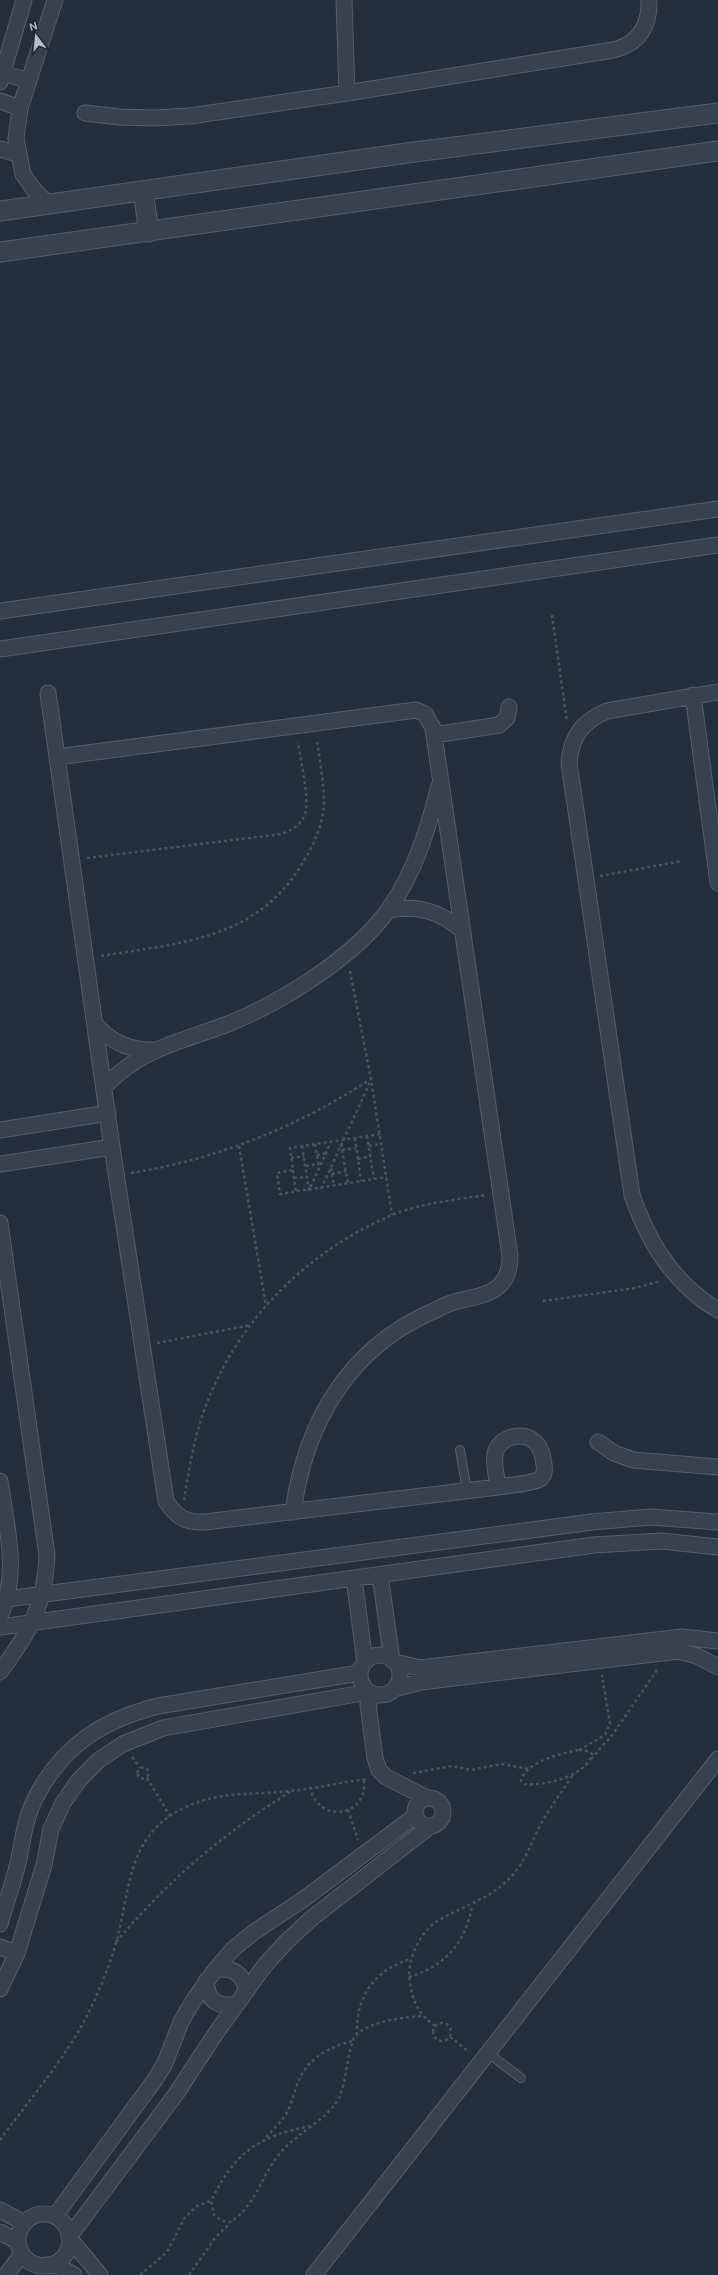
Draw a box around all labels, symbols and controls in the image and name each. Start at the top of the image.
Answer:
north arrow [16,16,56,56]
text: N [28,19,39,33]

